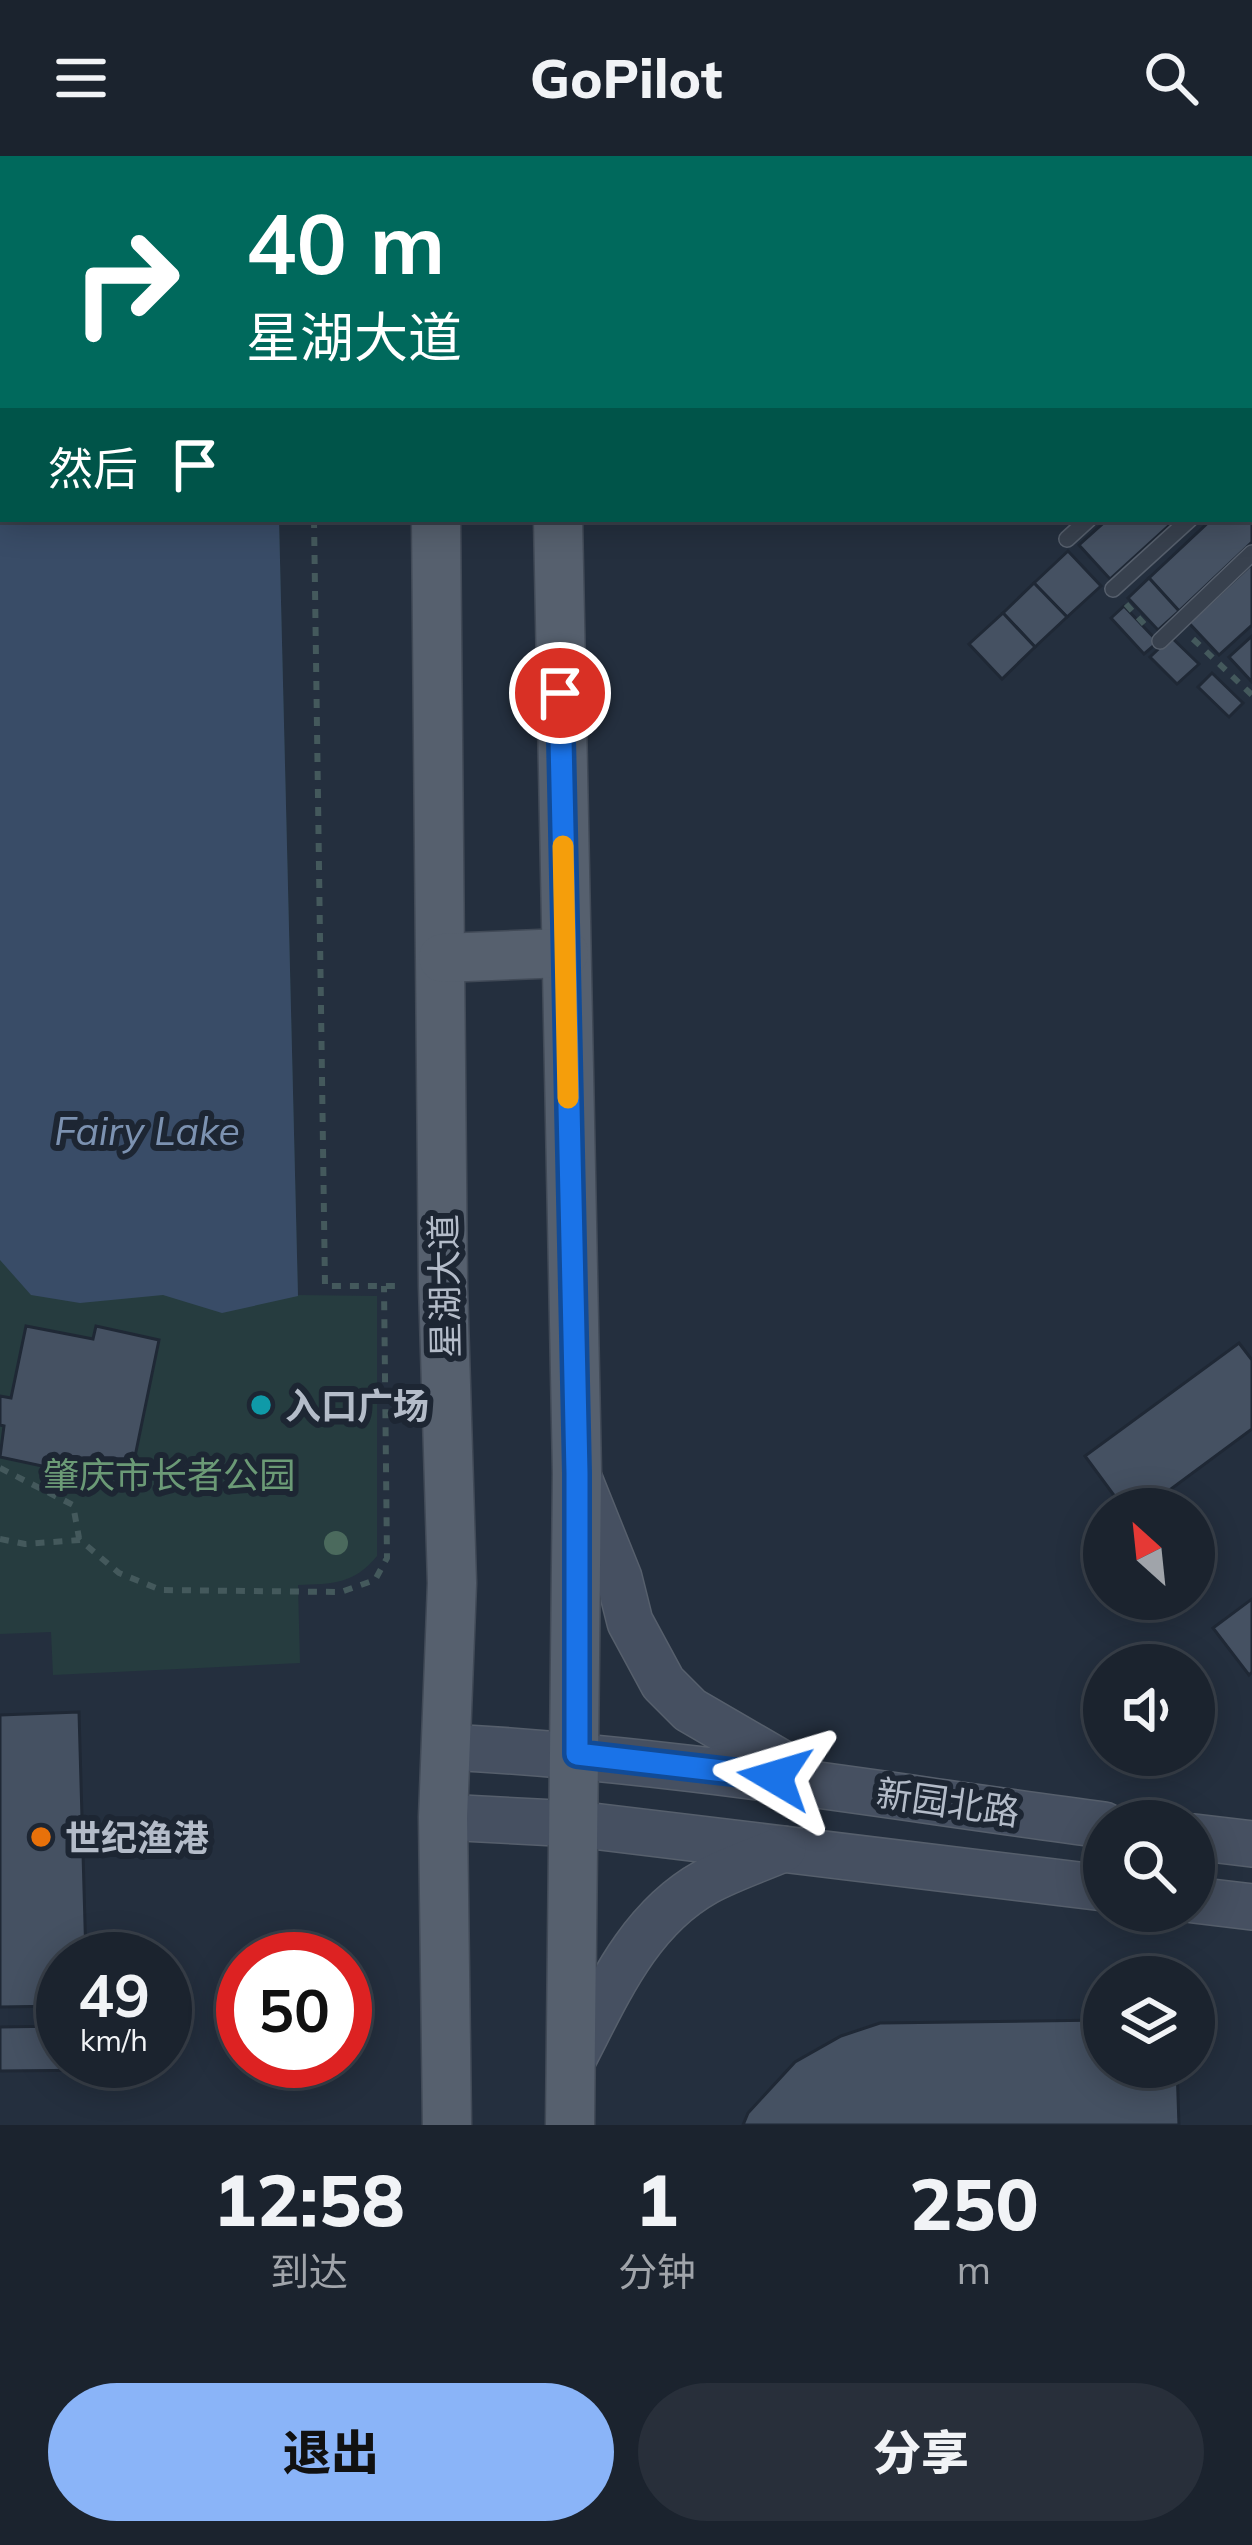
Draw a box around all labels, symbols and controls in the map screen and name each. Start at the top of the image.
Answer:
text: GoPilot [530,44,722,112]
icon: menu [48,45,114,111]
icon: search [1138,45,1204,111]
text: 40 m [246,190,445,295]
icon: right [48,204,204,360]
text: 星湖大道 [246,303,462,371]
icon: arrive [162,432,228,498]
text: 然后 [48,440,138,496]
pin [509,642,611,744]
icon: arrive [527,660,593,726]
water label: Fairy Lake [54,1106,240,1155]
street label: 星湖大道 [420,1214,468,1358]
place label: 入口广场 [285,1383,429,1428]
marker: 入口广场 [248,1392,274,1418]
park label: 肇庆市长者公园 [43,1452,295,1497]
north arrow [1083,1488,1215,1620]
map controls [1083,1488,1215,2088]
button: sound [1083,1644,1215,1776]
position arrow [712,1714,838,1840]
street label: 新园北路 [874,1770,1022,1834]
button: search [1083,1800,1215,1932]
place label: 世纪渔港 [65,1815,209,1860]
marker: 世纪渔港 [28,1824,54,1850]
speed limit sign: 50 [216,1932,372,2088]
button: layers [1083,1956,1215,2088]
text: 49 [78,1957,150,2032]
text: km/h [80,2021,148,2059]
text: 12:58 [213,2154,405,2244]
text: 1 [635,2154,679,2244]
text: 250 [909,2158,1039,2248]
text: m [957,2245,991,2294]
text: 到达 [270,2247,348,2296]
text: 分钟 [618,2247,696,2296]
button: 退出 [48,2383,614,2521]
button: 分享 [638,2383,1204,2521]

